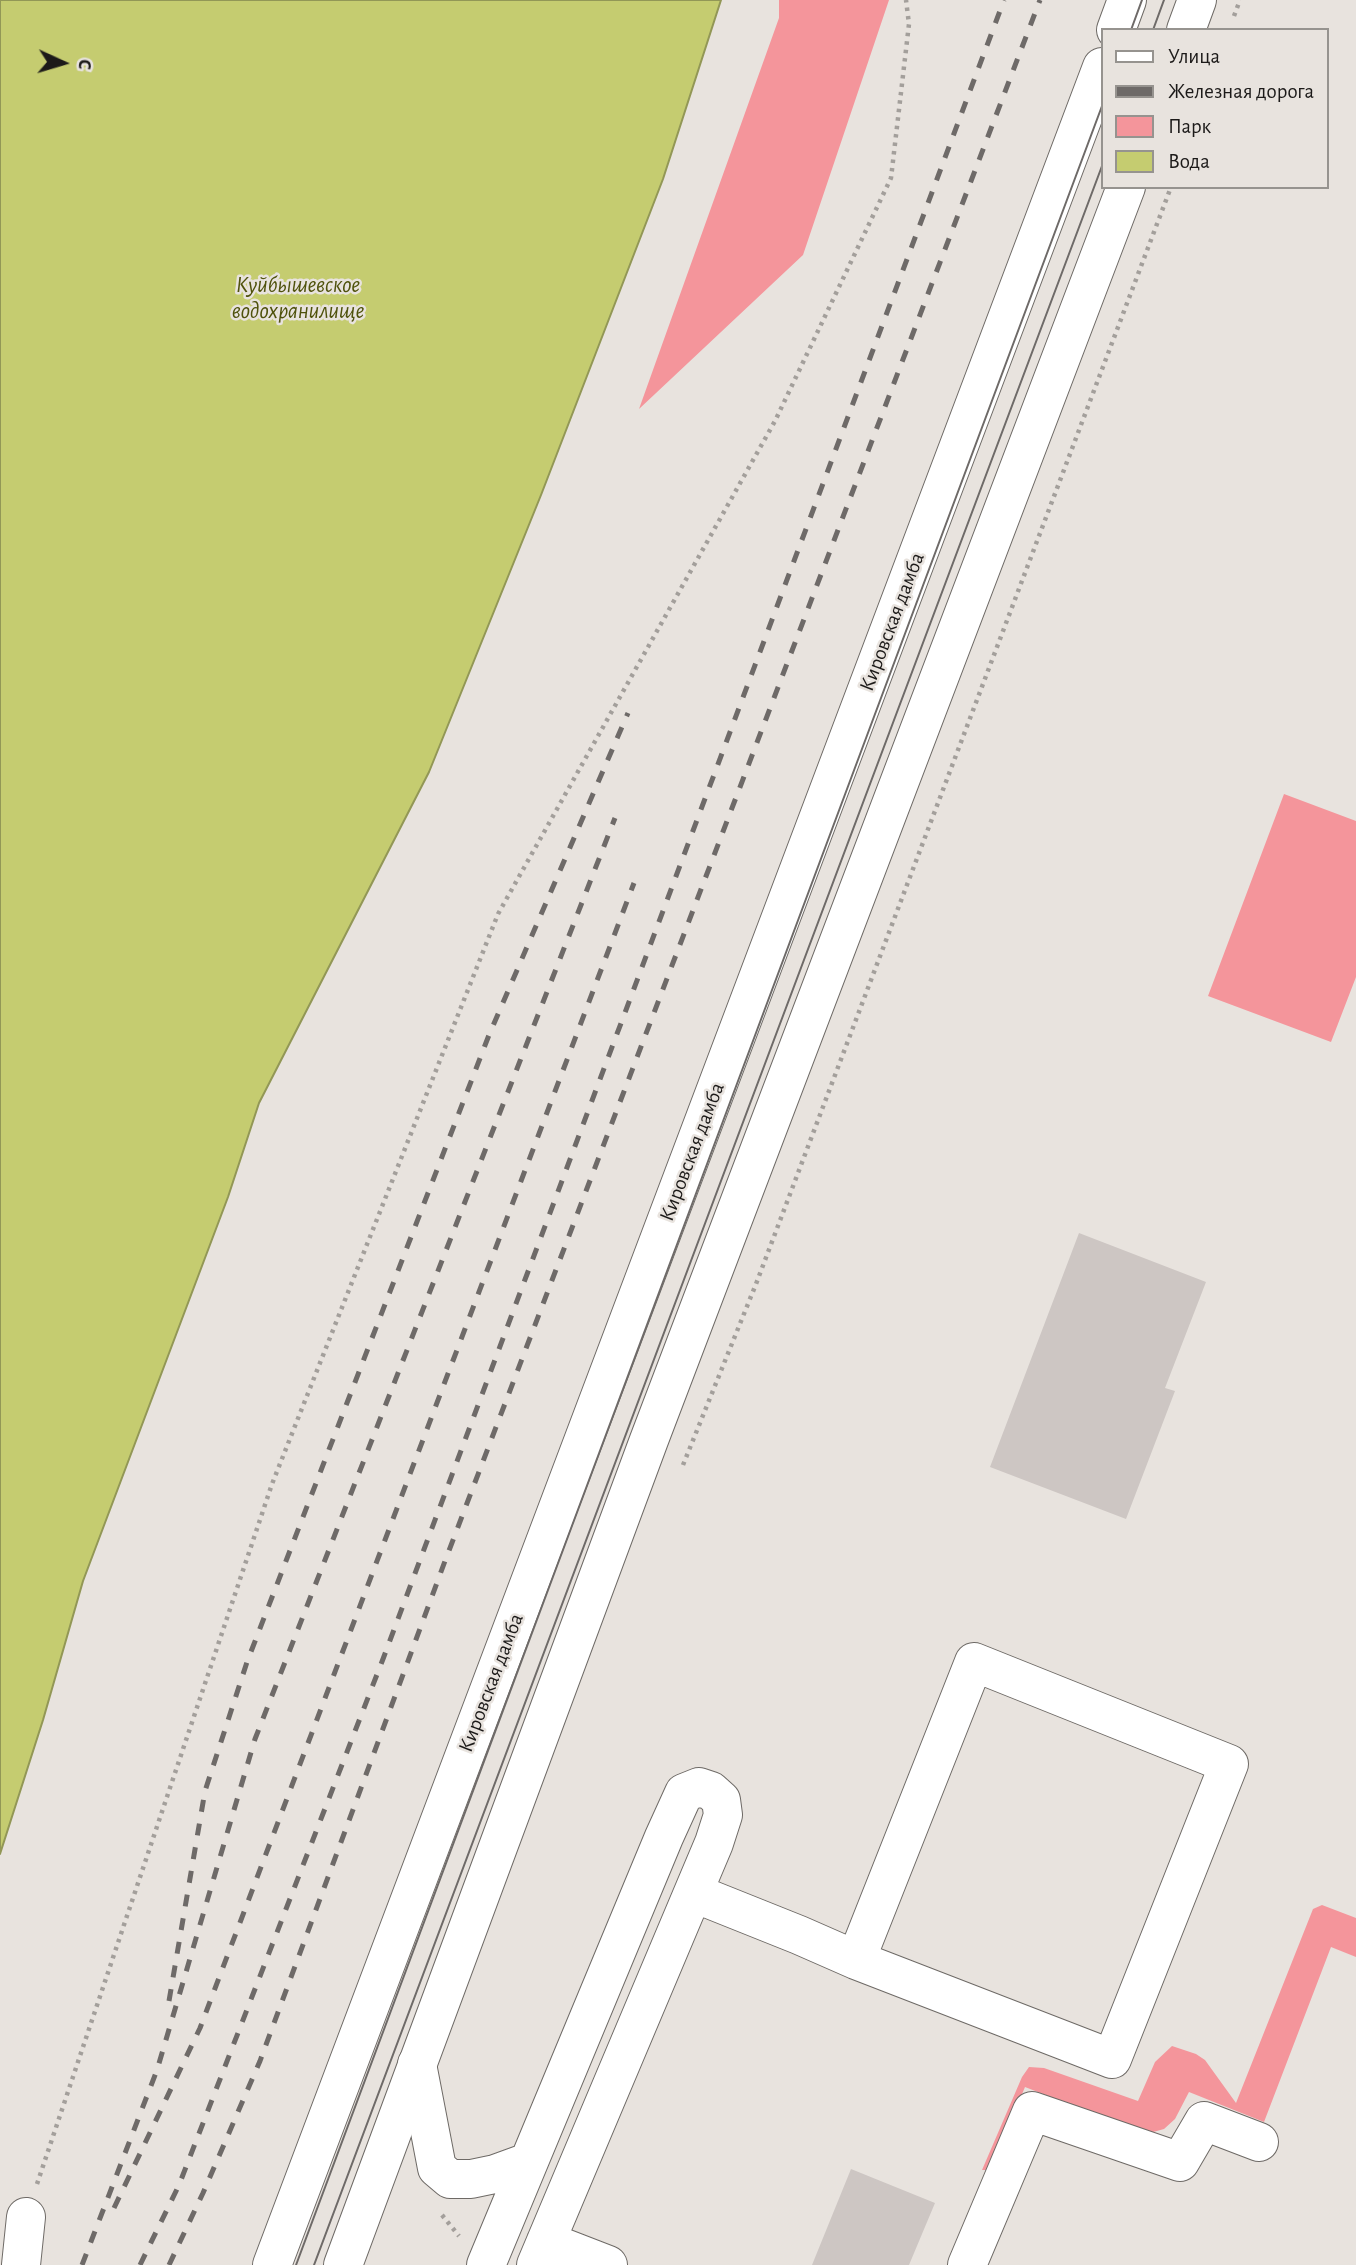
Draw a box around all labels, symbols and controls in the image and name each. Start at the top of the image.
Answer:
north arrow [28,28,98,98]
legend [1100,28,1328,189]
text: Улица [1168,46,1220,67]
text: С [75,59,94,70]
text: Железная дорога [1168,81,1314,102]
text: Парк [1168,116,1211,137]
text: Вода [1168,151,1210,172]
water label: Куйбышевское водохранилище [232,271,364,325]
street label: Кировская дамба [854,549,930,695]
street label: Кировская дамба [654,1079,730,1225]
street label: Кировская дамба [453,1610,529,1756]

